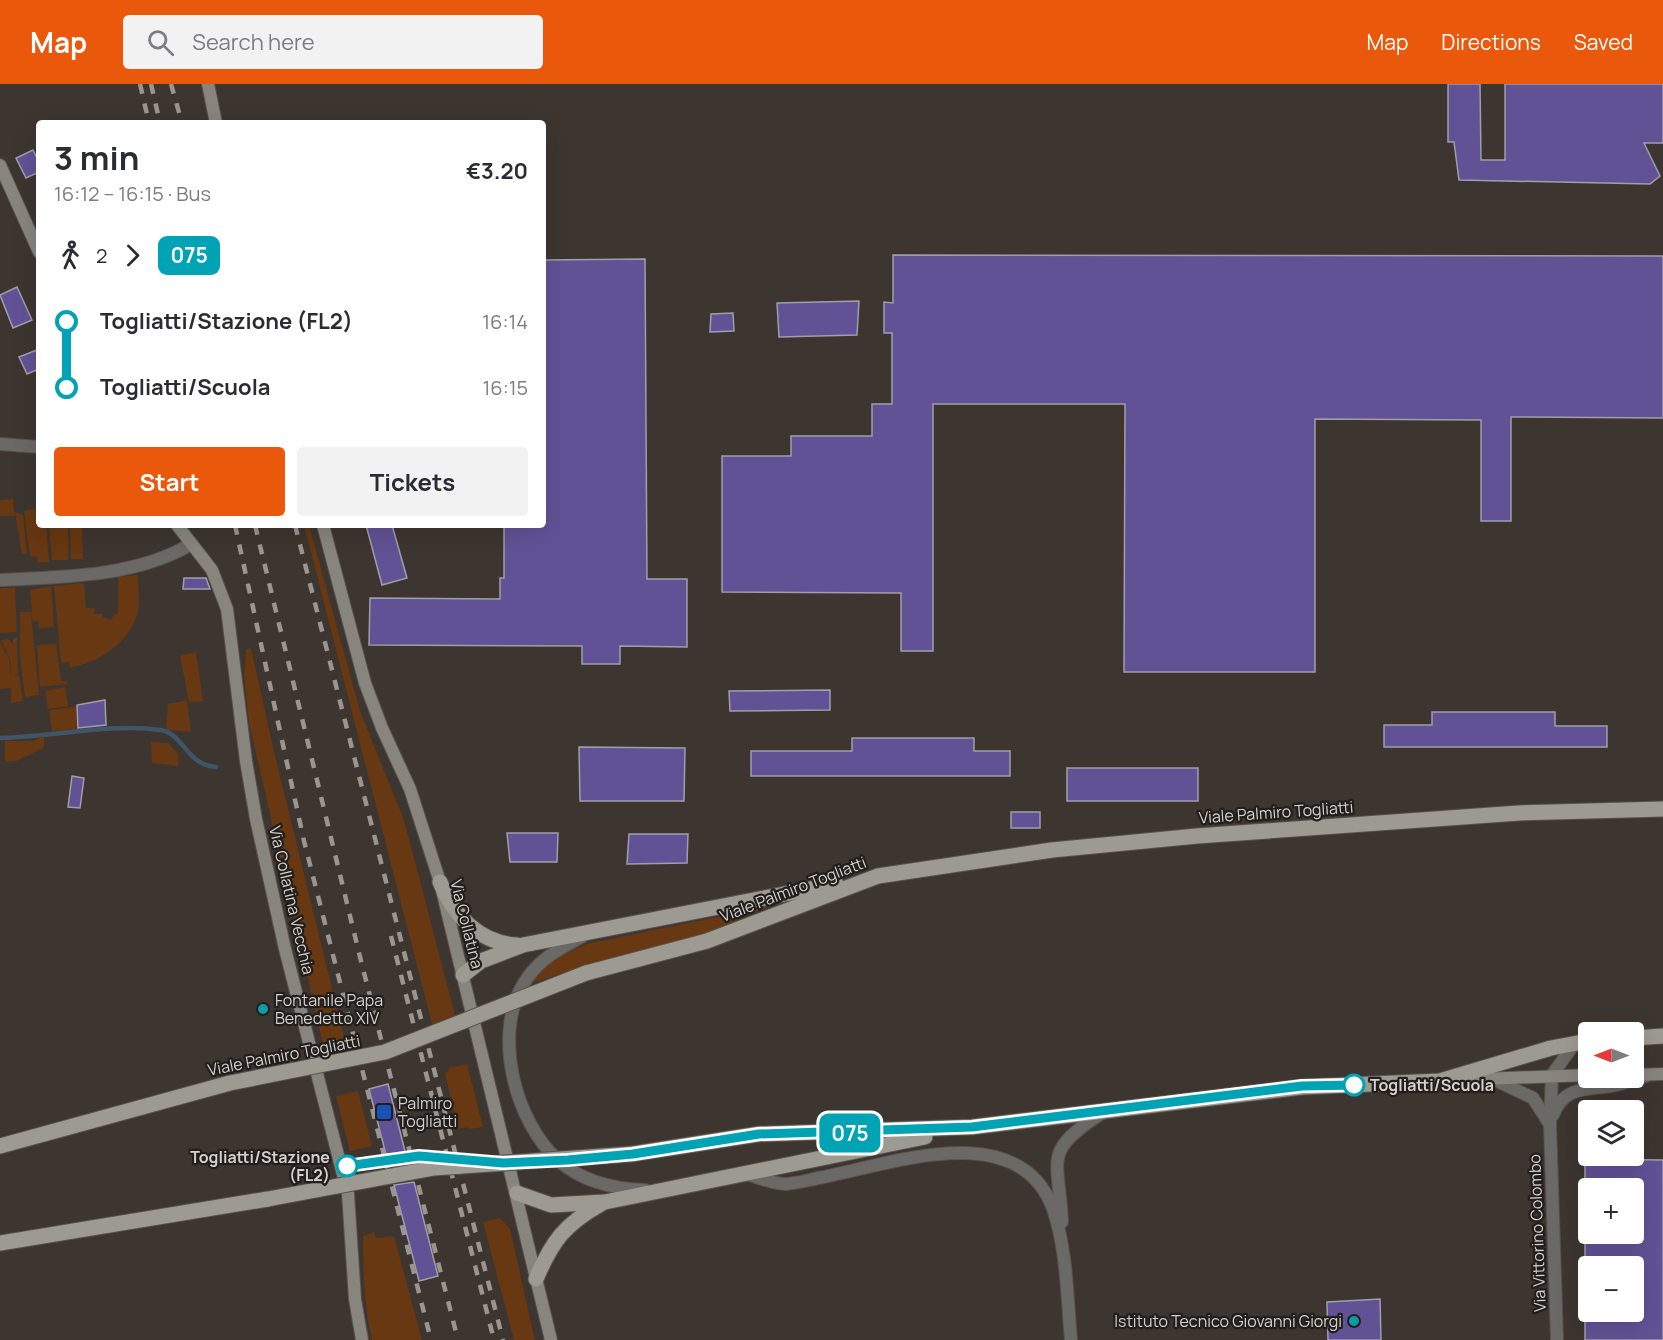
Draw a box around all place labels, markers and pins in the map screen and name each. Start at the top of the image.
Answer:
place label: Fontanile Papa Benedetto XIV [275,989,383,1029]
marker: Fontanile Papa Benedetto XIV [256,1002,270,1016]
marker: Togliatti/Scuola [1343,1074,1365,1096]
place label: Togliatti/Scuola [1370,1074,1494,1096]
place label: Palmiro Togliatti [398,1092,457,1132]
marker: Palmiro Togliatti [375,1103,393,1121]
place label: Togliatti/Stazione (FL2) [190,1146,330,1186]
marker: Togliatti/Stazione (FL2) [336,1155,358,1177]
place label: Istituto Tecnico Giovanni Giorgi [1114,1310,1342,1332]
marker: Istituto Tecnico Giovanni Giorgi [1347,1314,1361,1328]

